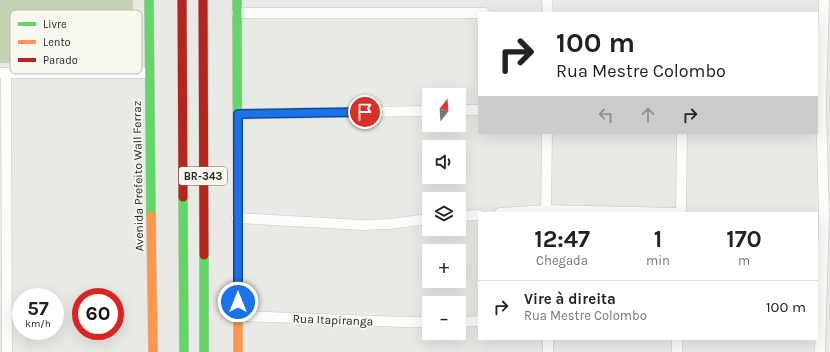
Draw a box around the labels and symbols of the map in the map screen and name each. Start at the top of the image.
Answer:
legend [10,10,142,74]
text: Livre [43,18,67,31]
text: Lento [43,36,71,49]
text: Parado [43,54,78,67]
north arrow [422,88,466,132]
pin [348,95,382,129]
street label: Avenida Prefeito Wall Ferraz [130,100,146,251]
road number: BR-343 [179,167,227,185]
position arrow [217,281,259,323]
speed limit sign: 60 [72,288,124,340]
street label: Rua Itapiranga [292,312,374,328]

